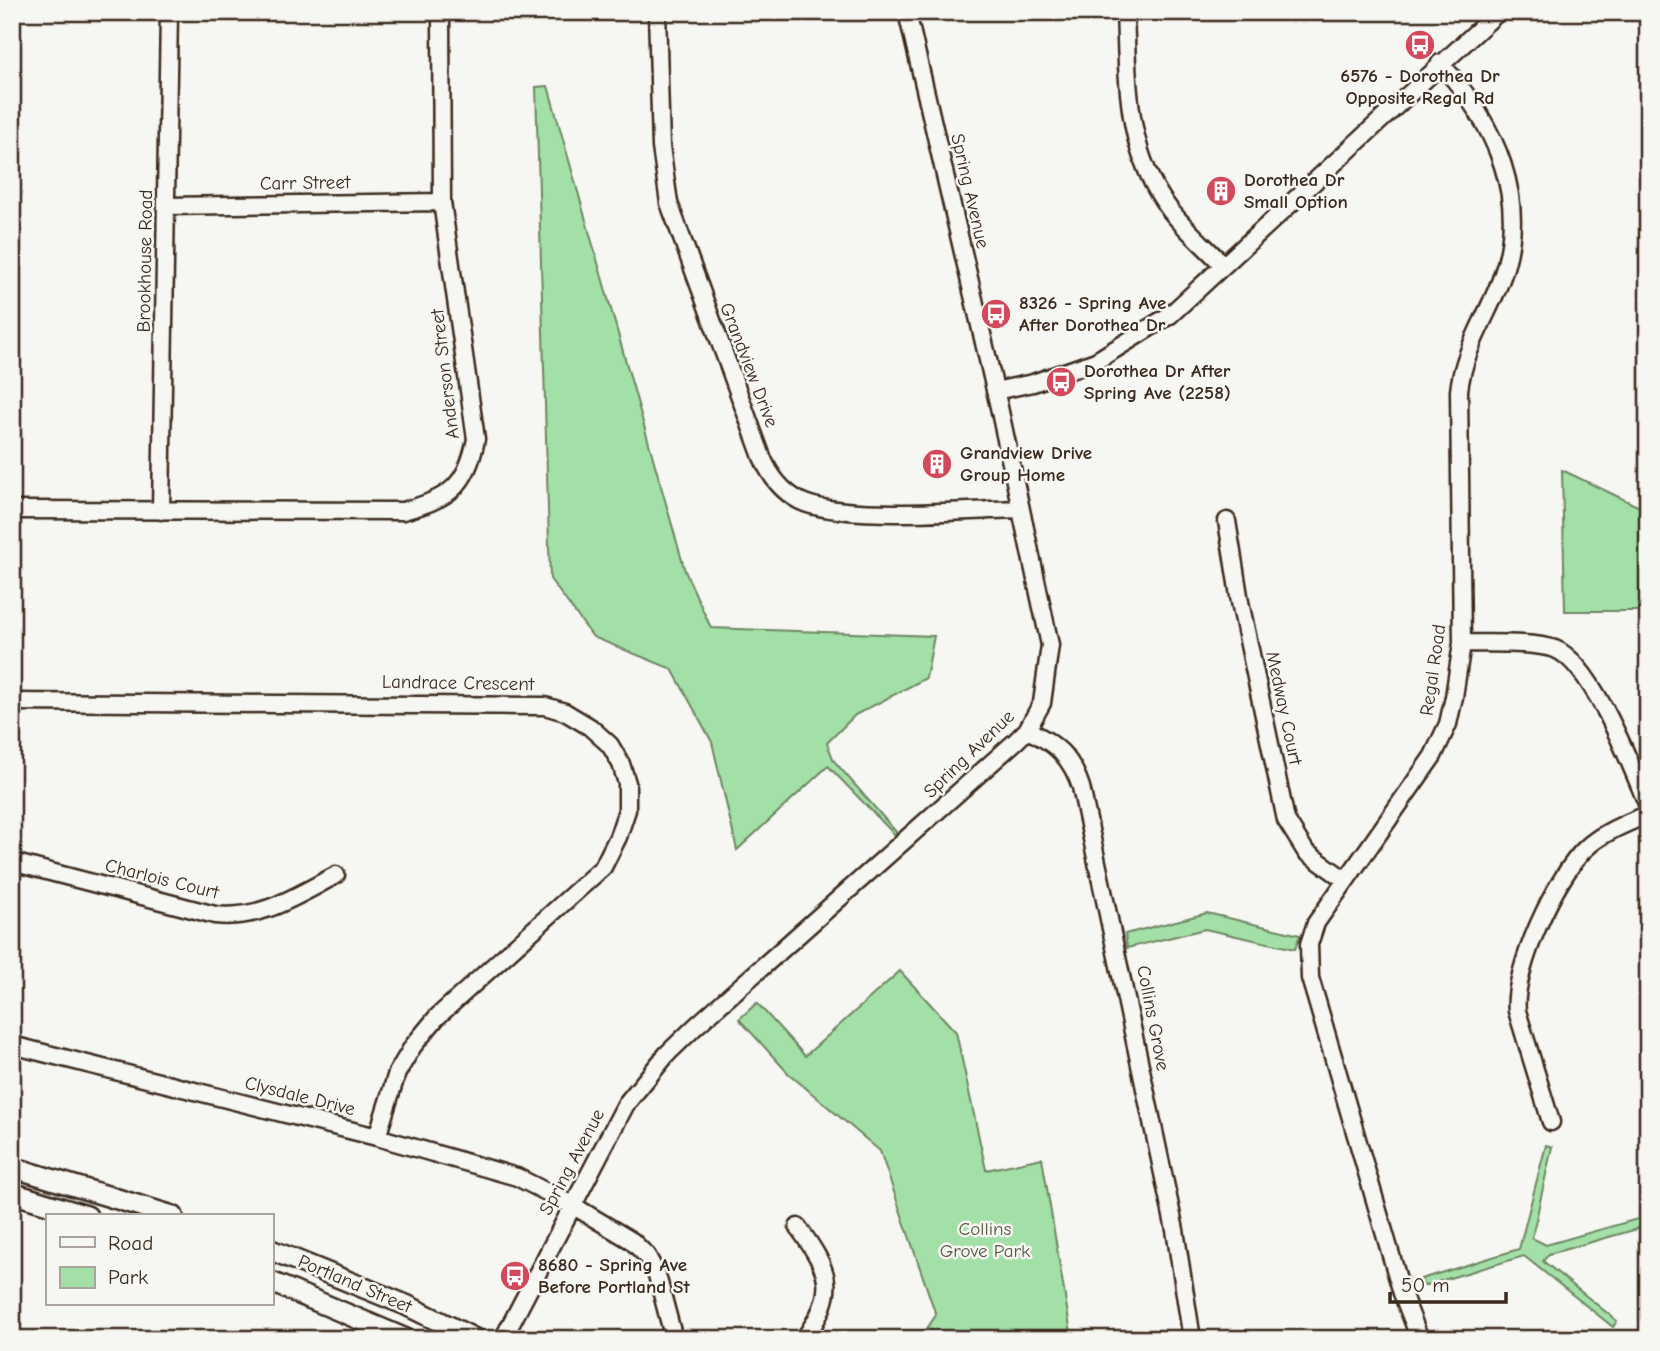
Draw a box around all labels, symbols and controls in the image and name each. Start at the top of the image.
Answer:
bus stop icon: 6576 - Dorothea Dr Opposite Regal Rd [1403,28,1437,62]
place label: 6576 - Dorothea Dr Opposite Regal Rd [1340,65,1500,109]
street label: Spring Avenue [946,131,994,251]
place label: Dorothea Dr Small Option [1244,169,1348,213]
street label: Carr Street [260,171,351,195]
building icon: Dorothea Dr Small Option [1204,174,1238,208]
street label: Brookhouse Road [133,189,157,333]
place label: 8326 - Spring Ave After Dorothea Dr [1019,292,1166,336]
bus stop icon: 8326 - Spring Ave After Dorothea Dr [979,297,1013,331]
street label: Grandview Drive [715,300,783,430]
street label: Anderson Street [426,307,464,440]
place label: Dorothea Dr After Spring Ave (2258) [1084,360,1231,404]
bus stop icon: Dorothea Dr After Spring Ave (2258) [1044,365,1078,399]
place label: Grandview Drive Group Home [960,442,1092,486]
building icon: Grandview Drive Group Home [920,447,954,481]
street label: Regal Road [1416,623,1450,717]
street label: Medway Court [1261,649,1307,767]
street label: Landrace Crescent [382,671,535,695]
street label: Spring Avenue [919,705,1019,803]
street label: Charlois Court [103,854,222,904]
street label: Collins Grove [1132,963,1174,1073]
street label: Clysdale Drive [243,1072,357,1120]
street label: Spring Avenue [535,1105,609,1219]
legend [46,1214,273,1306]
park label: Collins Grove Park [940,1218,1031,1262]
text: Road [108,1231,153,1255]
street label: Portland Street [295,1250,416,1318]
place label: 8680 - Spring Ave Before Portland St [538,1254,690,1298]
bus stop icon: 8680 - Spring Ave Before Portland St [498,1259,532,1293]
scale bar [1390,1260,1506,1304]
text: Park [108,1265,148,1289]
text: 50 m [1401,1273,1450,1297]

